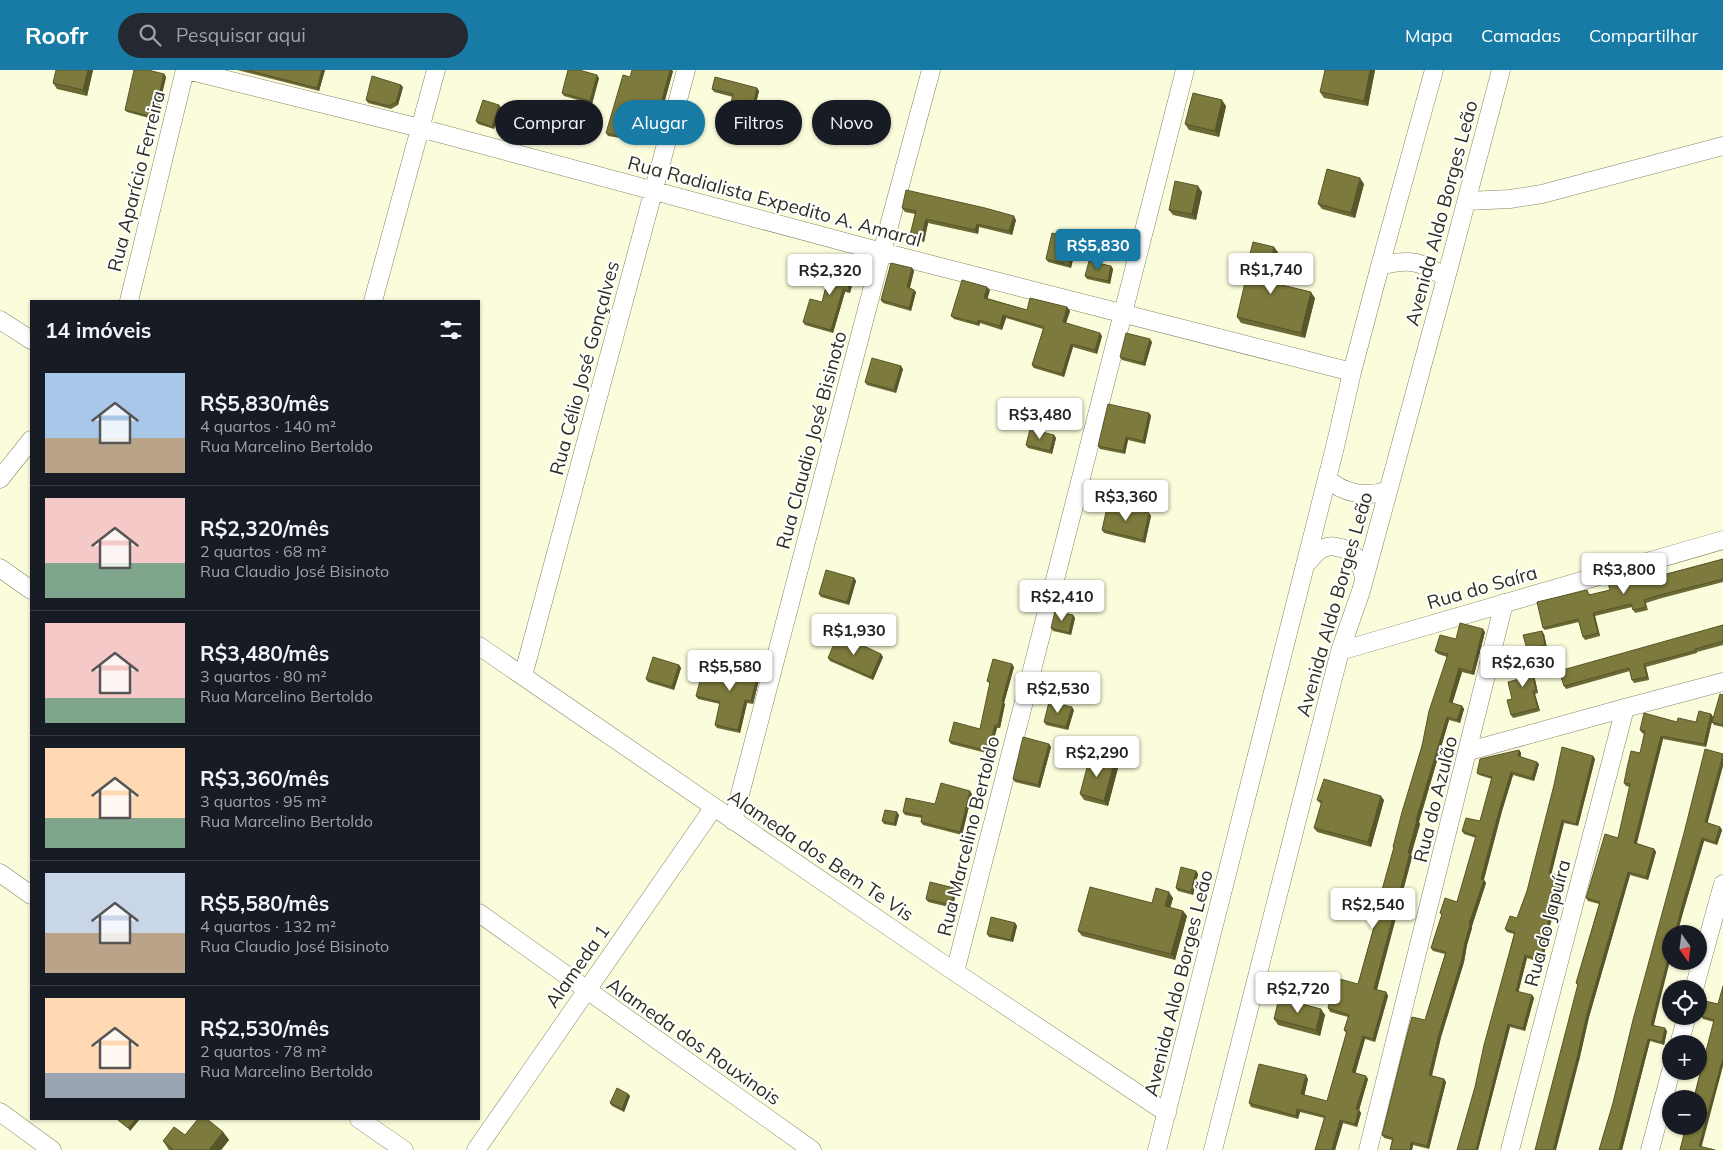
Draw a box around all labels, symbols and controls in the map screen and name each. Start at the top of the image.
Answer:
search box [118,13,468,58]
text: Roofr [25,20,88,50]
icon: search [136,21,164,49]
text: Pesquisar aqui [176,23,306,47]
text: Mapa [1405,24,1453,47]
text: Camadas [1481,24,1561,47]
text: Compartilhar [1589,24,1698,47]
street label: Rua Aparício Ferreira [102,88,170,274]
street label: Avenida Aldo Borges Leão [1399,98,1483,328]
chip: Comprar [495,100,603,145]
chip: Alugar [613,100,705,145]
chip: Filtros [715,100,802,145]
chip: Novo [812,100,891,145]
street label: Rua Radialista Expedito A. Amaral [625,150,925,252]
pin: R$5,830 [1052,228,1144,271]
text: R$5,830 [1066,235,1130,255]
pin: R$1,740 [1225,252,1317,295]
pin: R$2,320 [784,254,876,296]
street label: Rua Célio José Gonçalves [544,258,624,478]
text: R$1,740 [1239,259,1303,279]
text: R$2,320 [798,260,862,280]
icon: filters [437,316,465,344]
text: 14 imóveis [45,317,151,343]
street label: Rua Claudio José Bisinoto [770,328,852,552]
text: R$5,830/mês [200,390,329,416]
icon: home [85,393,145,453]
pin: R$3,480 [994,398,1086,440]
text: R$3,480 [1008,404,1072,424]
text: 4 quartos · 140 m² [200,416,336,436]
text: Rua Marcelino Bertoldo [200,436,373,456]
pin: R$3,360 [1080,480,1172,522]
text: R$3,360 [1094,486,1158,506]
street label: Avenida Aldo Borges Leão [1290,489,1378,719]
text: R$2,320/mês [200,515,329,541]
icon: home [85,518,145,578]
text: 2 quartos · 68 m² [200,541,327,561]
pin: R$3,800 [1578,552,1670,595]
text: R$3,800 [1592,559,1656,579]
street label: Rua do Saíra [1424,560,1540,614]
text: Rua Claudio José Bisinoto [200,561,389,581]
pin: R$2,410 [1016,580,1108,622]
text: R$2,410 [1030,586,1094,606]
pin: R$1,930 [808,614,900,656]
text: R$1,930 [822,620,886,640]
text: R$3,480/mês [200,640,329,666]
icon: home [85,643,145,703]
pin: R$2,630 [1477,646,1569,688]
pin: R$5,580 [684,650,776,692]
text: R$2,630 [1491,652,1555,672]
text: R$5,580 [698,656,762,676]
text: 3 quartos · 80 m² [200,666,327,686]
pin: R$2,530 [1012,672,1104,714]
text: R$2,530 [1026,678,1090,698]
text: Rua Marcelino Bertoldo [200,686,373,706]
street label: Rua Marcelino Bertoldo [932,733,1004,939]
street label: Rua do Azulão [1408,733,1462,865]
pin: R$2,290 [1051,736,1143,778]
text: R$2,290 [1065,742,1129,762]
text: R$3,360/mês [200,765,329,791]
icon: home [85,768,145,828]
street label: Alameda dos Bem Te Vis [724,784,918,926]
text: 3 quartos · 95 m² [200,791,327,811]
text: Rua Marcelino Bertoldo [200,811,373,831]
street label: Rua do Japuíra [1519,857,1575,989]
street label: Avenida Aldo Borges Leão [1138,867,1218,1099]
pin: R$2,540 [1327,888,1419,930]
text: R$5,580/mês [200,890,329,916]
icon: home [85,893,145,953]
text: R$2,540 [1341,894,1405,914]
text: 4 quartos · 132 m² [200,916,336,936]
street label: Alameda 1 [540,920,614,1012]
north arrow [1662,925,1708,970]
map controls [1662,925,1707,1135]
text: Rua Claudio José Bisinoto [200,936,389,956]
street label: Alameda dos Rouxinois [602,972,786,1110]
pin: R$2,720 [1252,972,1344,1014]
text: R$2,720 [1266,978,1330,998]
button: locate [1662,980,1707,1025]
text: R$2,530/mês [200,1015,329,1041]
icon: home [85,1018,145,1078]
button: + [1662,1035,1707,1080]
text: 2 quartos · 78 m² [200,1041,327,1061]
text: Rua Marcelino Bertoldo [200,1061,373,1081]
button: − [1662,1090,1707,1135]

